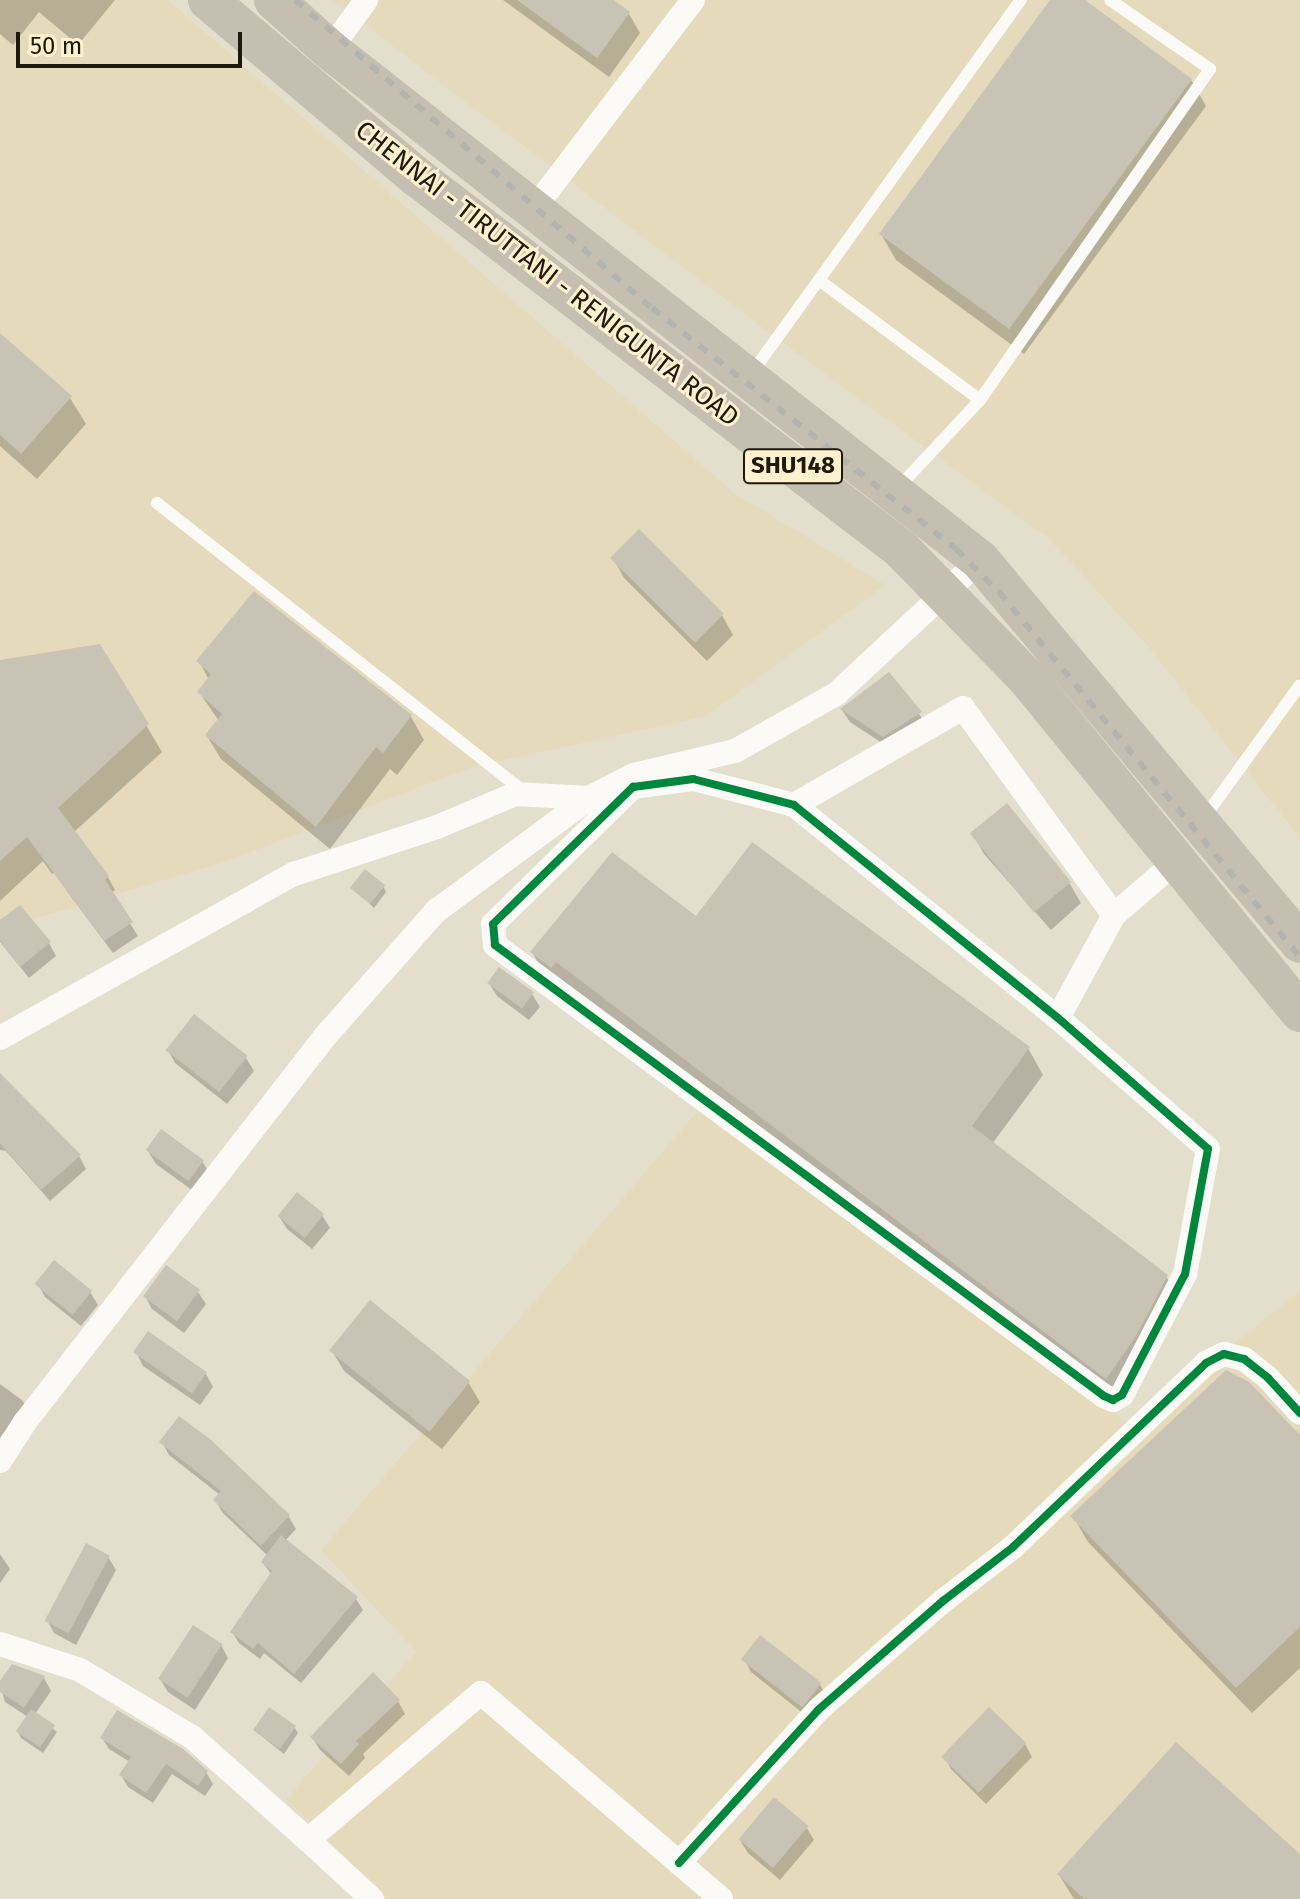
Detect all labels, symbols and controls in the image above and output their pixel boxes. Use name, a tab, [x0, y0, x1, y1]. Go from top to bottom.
scale bar	[20, 16, 246, 66]
text: 50 m	[30, 32, 82, 60]
street label: CHENNAI - TIRUTTANI - RENIGUNTA ROAD	[349, 115, 745, 433]
road number: SHU148	[743, 446, 843, 486]

